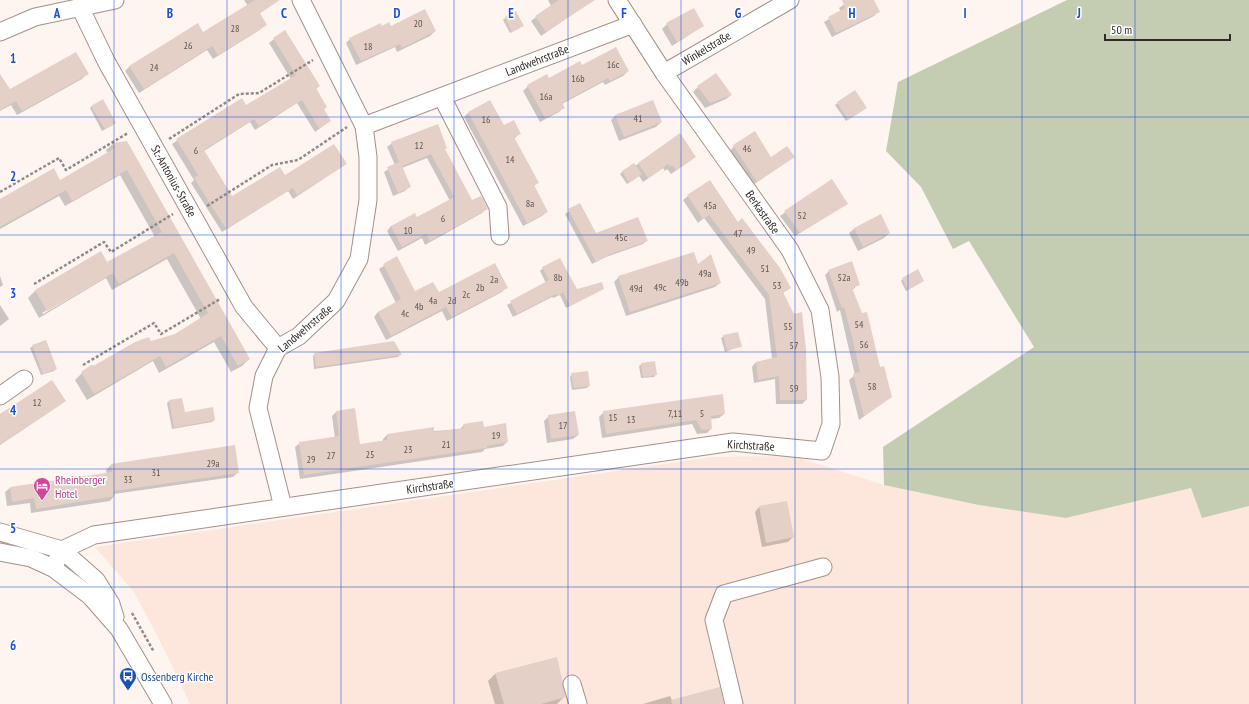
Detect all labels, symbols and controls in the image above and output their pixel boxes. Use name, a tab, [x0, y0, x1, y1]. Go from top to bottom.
text: A	[53, 5, 61, 22]
text: B	[167, 5, 173, 22]
text: C	[281, 5, 287, 22]
text: D	[394, 5, 401, 22]
text: E	[508, 5, 514, 22]
text: F	[621, 5, 627, 22]
text: G	[735, 5, 742, 22]
text: H	[849, 5, 856, 22]
text: I	[963, 5, 967, 22]
text: J	[1076, 5, 1081, 22]
scale bar	[1105, 16, 1230, 42]
house number: 20	[414, 17, 423, 30]
house number: 28	[231, 22, 240, 35]
text: 50 m	[1111, 22, 1132, 37]
street label: Winkelstraße	[679, 28, 733, 68]
house number: 26	[184, 39, 193, 52]
house number: 18	[364, 40, 373, 53]
street label: Landwehrstraße	[503, 41, 571, 79]
text: 1	[10, 50, 16, 67]
house number: 16c	[607, 58, 620, 71]
house number: 24	[150, 61, 159, 74]
house number: 16b	[571, 72, 585, 85]
house number: 16a	[540, 90, 553, 103]
house number: 41	[634, 112, 643, 125]
house number: 16	[482, 113, 491, 126]
house number: 12	[415, 139, 424, 152]
street label: St.-Antonius-Straße	[148, 142, 200, 220]
house number: 46	[743, 142, 752, 155]
house number: 6	[194, 144, 199, 157]
house number: 14	[506, 153, 515, 166]
text: 2	[10, 168, 16, 185]
street label: Berkastraße	[743, 187, 783, 237]
house number: 8a	[526, 197, 534, 210]
house number: 45a	[704, 199, 717, 212]
house number: 52	[798, 209, 807, 222]
house number: 6	[441, 212, 446, 225]
house number: 10	[404, 224, 413, 237]
house number: 47	[734, 227, 743, 240]
house number: 45c	[615, 231, 628, 244]
house number: 49	[747, 244, 756, 257]
house number: 51	[761, 262, 770, 275]
house number: 49a	[699, 267, 712, 280]
house number: 8b	[554, 271, 562, 284]
house number: 52a	[838, 271, 851, 284]
house number: 2a	[490, 273, 498, 286]
house number: 49b	[675, 276, 689, 289]
house number: 53	[773, 279, 782, 292]
house number: 2b	[476, 281, 484, 294]
house number: 49c	[654, 281, 667, 294]
house number: 49d	[629, 282, 643, 295]
text: 3	[10, 285, 16, 302]
house number: 2c	[462, 288, 470, 301]
house number: 4a	[429, 294, 437, 307]
house number: 2d	[448, 294, 456, 307]
house number: 4b	[415, 300, 423, 313]
street label: Landwehrstraße	[275, 301, 335, 355]
house number: 4c	[401, 307, 409, 320]
house number: 54	[855, 318, 864, 331]
house number: 55	[784, 320, 793, 333]
house number: 56	[860, 338, 869, 351]
house number: 57	[790, 339, 799, 352]
house number: 58	[868, 380, 877, 393]
house number: 59	[790, 382, 799, 395]
house number: 12	[33, 396, 42, 409]
text: 4	[10, 402, 17, 419]
house number: 7,11	[668, 407, 682, 420]
house number: 5	[700, 407, 704, 420]
house number: 15	[609, 411, 618, 424]
house number: 13	[627, 413, 636, 426]
house number: 17	[559, 419, 568, 432]
house number: 19	[492, 429, 501, 442]
street label: Kirchstraße	[727, 436, 775, 454]
house number: 21	[442, 438, 451, 451]
house number: 23	[404, 443, 413, 456]
house number: 25	[366, 448, 375, 461]
house number: 27	[327, 449, 336, 462]
house number: 29	[307, 453, 316, 466]
house number: 29a	[207, 457, 220, 470]
house number: 31	[152, 466, 161, 479]
place label: Rheinberger Hotel	[55, 472, 106, 501]
house number: 33	[124, 473, 133, 486]
street label: Kirchstraße	[405, 475, 455, 497]
hotel icon: Rheinberger Hotel	[32, 476, 52, 501]
text: 5	[10, 520, 16, 537]
text: 6	[10, 637, 16, 654]
bus stop icon: Ossenberg Kirche	[118, 666, 138, 691]
place label: Ossenberg Kirche	[141, 669, 213, 684]

